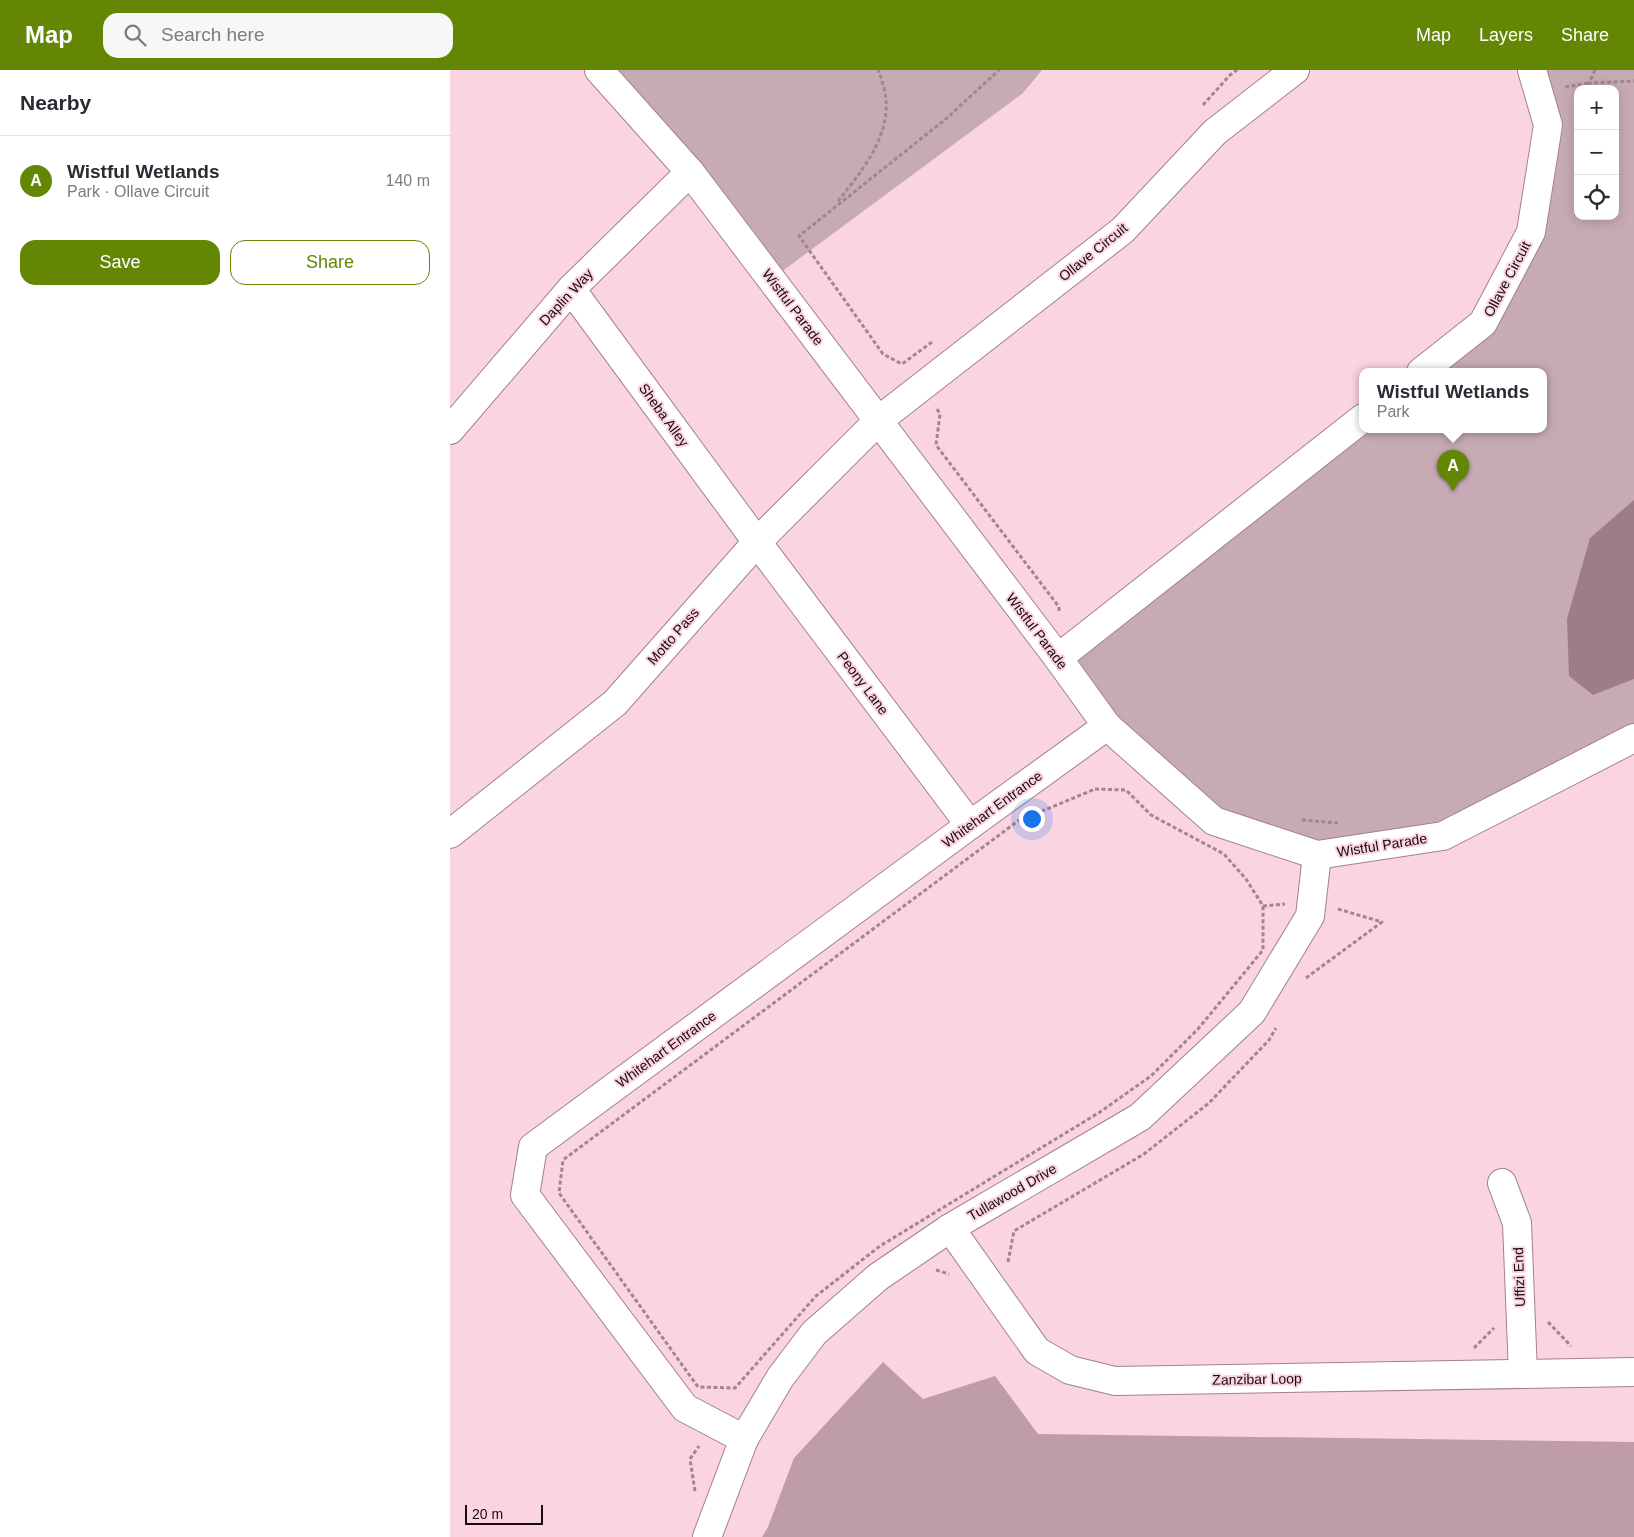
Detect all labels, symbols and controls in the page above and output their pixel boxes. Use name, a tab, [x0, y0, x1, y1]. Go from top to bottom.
search box	[103, 13, 453, 58]
text: Map	[25, 21, 73, 48]
icon: search	[121, 21, 149, 49]
text: Search here	[161, 24, 265, 45]
text: Map	[1416, 25, 1451, 45]
text: Layers	[1479, 25, 1533, 45]
text: Share	[1561, 25, 1609, 45]
map controls	[1574, 85, 1619, 220]
button: +	[1574, 85, 1619, 130]
text: Nearby	[20, 91, 91, 114]
button: −	[1574, 130, 1619, 175]
text: Wistful Wetlands	[67, 161, 220, 182]
text: A	[30, 172, 42, 189]
text: 140 m	[386, 172, 430, 189]
button: locate	[1574, 175, 1619, 220]
text: Park · Ollave Circuit	[67, 183, 209, 200]
street label: Ollave Circuit	[1056, 220, 1130, 284]
street label: Ollave Circuit	[1480, 238, 1534, 320]
button: Save	[20, 240, 220, 285]
button: Share	[230, 240, 430, 285]
street label: Daplin Way	[536, 266, 596, 328]
street label: Wistful Parade	[759, 266, 827, 348]
popup	[1359, 368, 1547, 433]
street label: Sheba Alley	[636, 380, 692, 450]
text: Wistful Wetlands	[1377, 381, 1529, 402]
text: Park	[1377, 403, 1410, 420]
pin: A	[1437, 450, 1469, 491]
street label: Wistful Parade	[1003, 590, 1071, 672]
street label: Motto Pass	[644, 604, 702, 668]
street label: Peony Lane	[834, 648, 892, 718]
street label: Whitehart Entrance	[939, 767, 1045, 851]
your location	[1019, 806, 1045, 832]
street label: Wistful Parade	[1336, 830, 1428, 860]
street label: Whitehart Entrance	[613, 1007, 719, 1091]
street label: Tullawood Drive	[965, 1160, 1059, 1224]
street label: Uffizi End	[1510, 1247, 1528, 1307]
street label: Zanzibar Loop	[1212, 1370, 1302, 1388]
scale bar	[465, 1502, 542, 1525]
text: 20 m	[472, 1506, 503, 1522]

